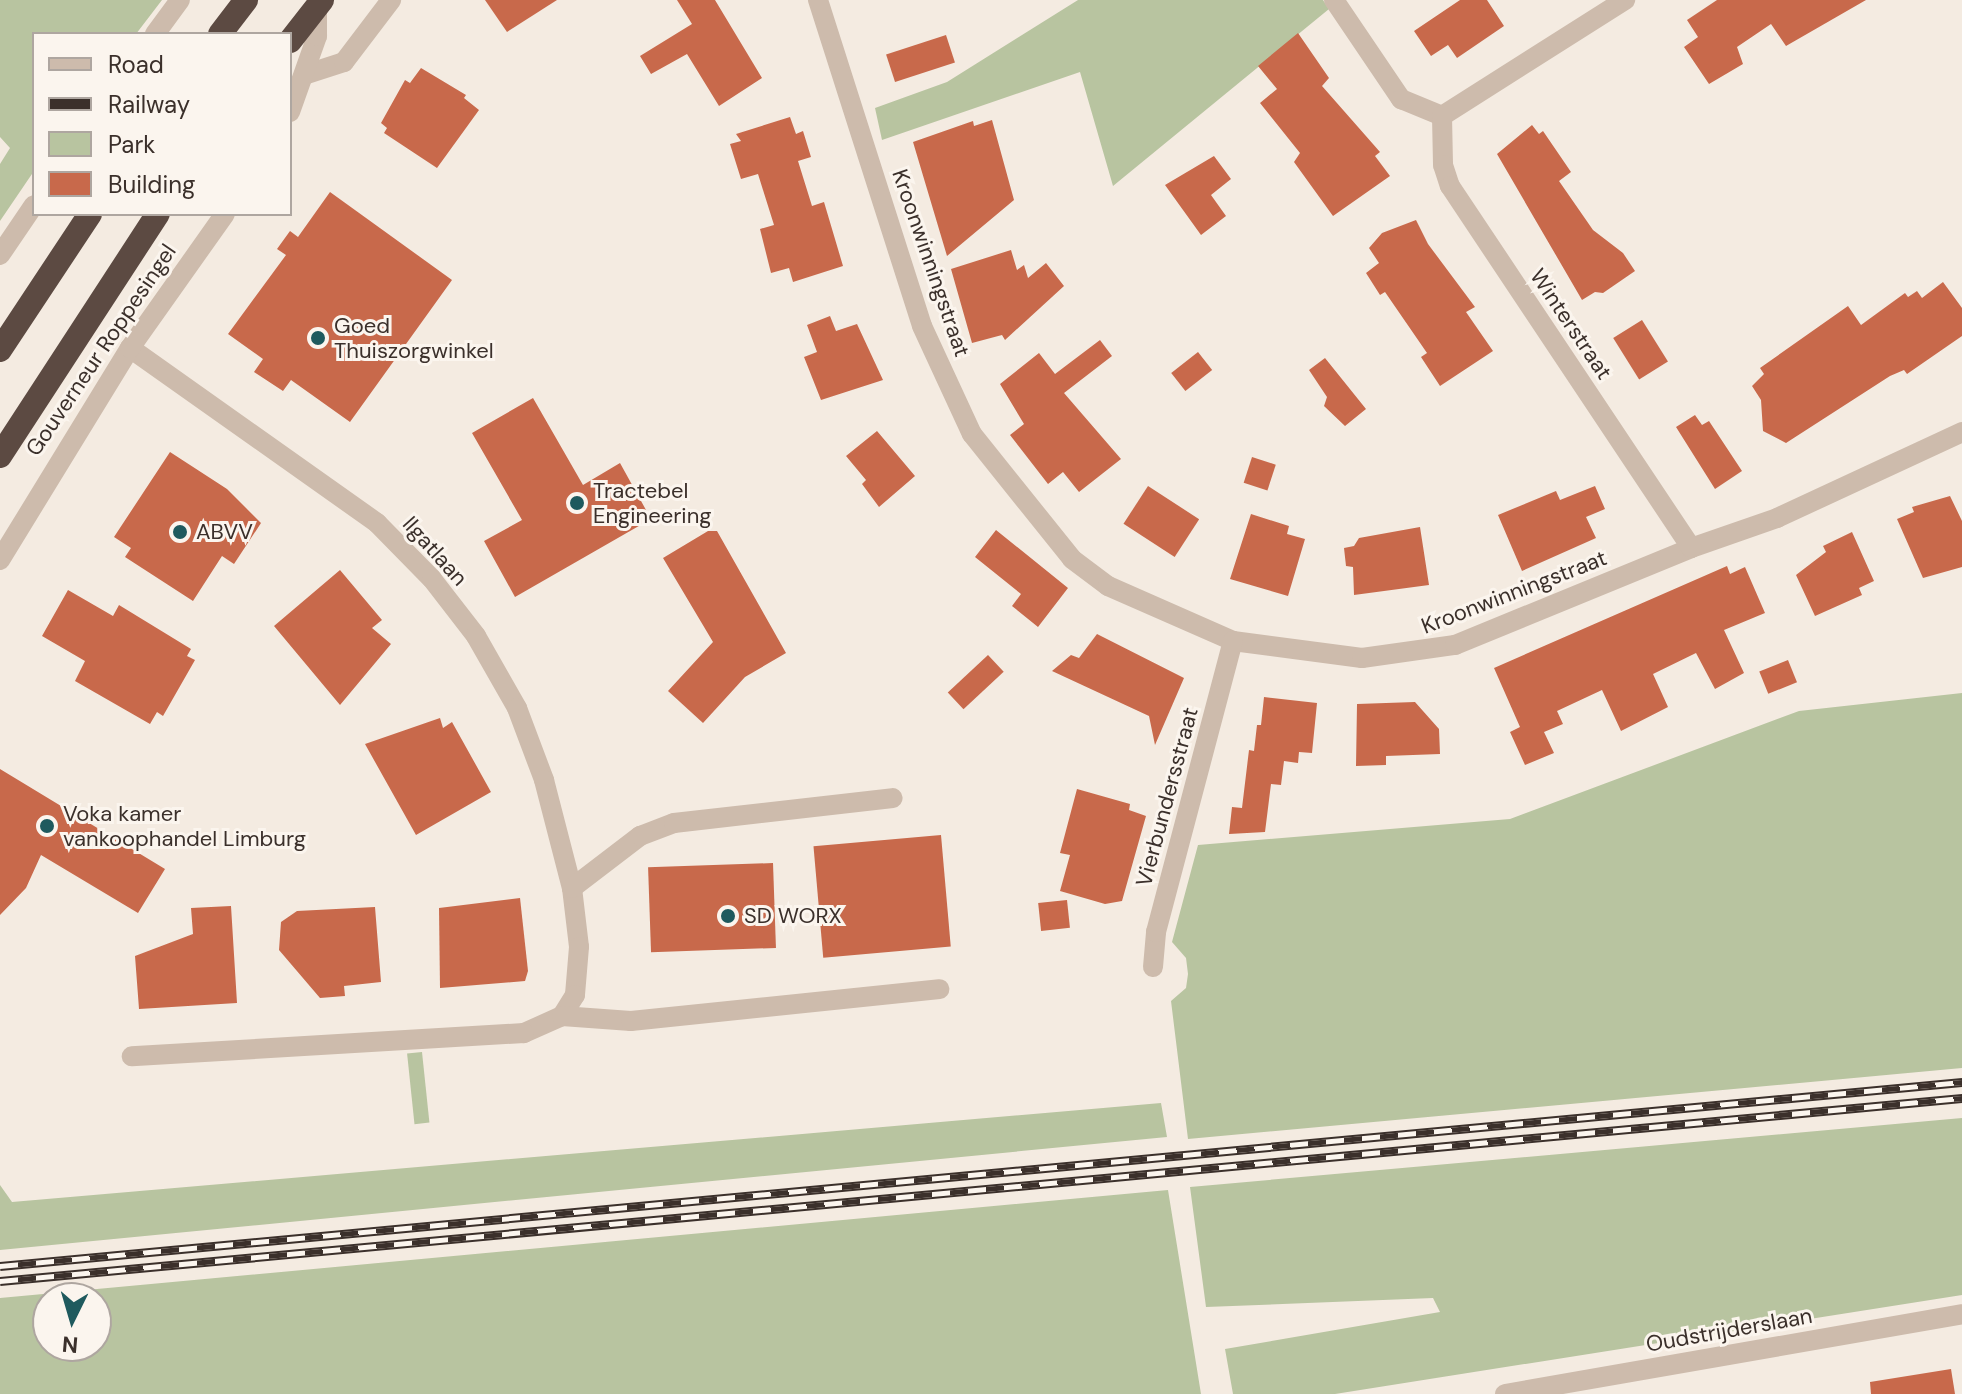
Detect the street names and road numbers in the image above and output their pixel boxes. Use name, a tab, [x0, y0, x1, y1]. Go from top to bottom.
street label: Kroonwinningstraat	[887, 166, 975, 360]
street label: Gouverneur Roppesingel	[20, 239, 182, 461]
street label: Winterstraat	[1524, 264, 1618, 384]
street label: Ilgatlaan	[397, 511, 473, 591]
street label: Kroonwinningstraat	[1418, 544, 1610, 640]
street label: Vierbundersstraat	[1130, 704, 1204, 890]
street label: Oudstrijderslaan	[1644, 1302, 1814, 1358]

